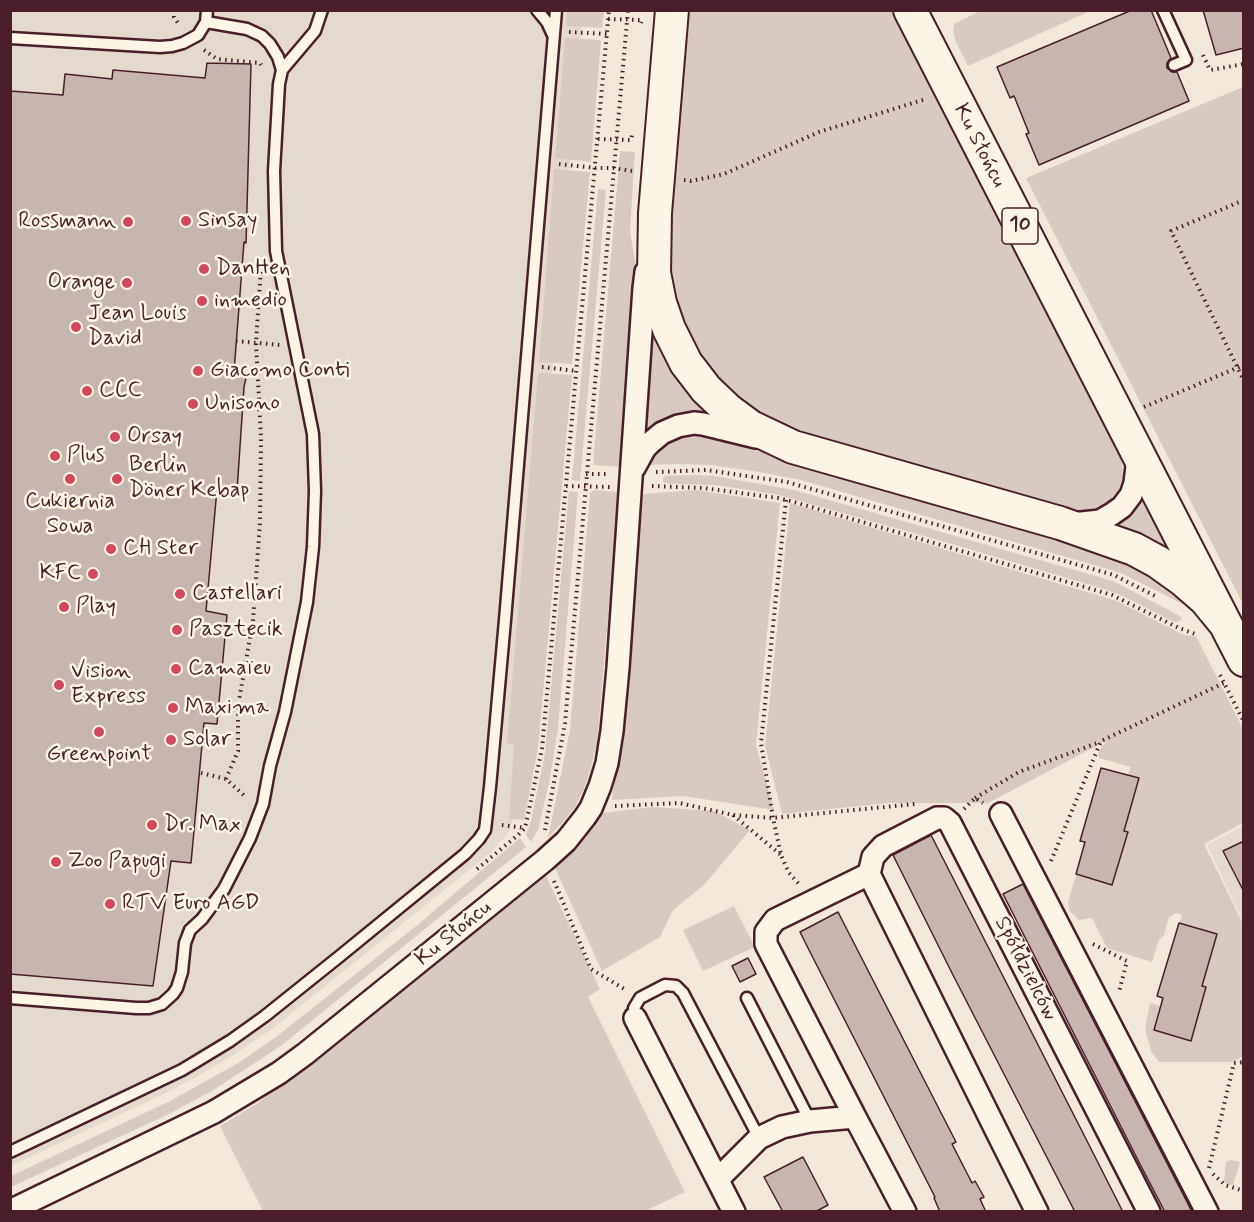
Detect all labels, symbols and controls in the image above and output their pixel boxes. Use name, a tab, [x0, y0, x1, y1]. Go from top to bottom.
street label: Ku Słońcu	[947, 100, 1011, 192]
place label: Sinsay	[198, 208, 257, 234]
road number: 10	[1002, 208, 1038, 244]
place label: Rossmann	[18, 209, 116, 235]
marker: Sinsay	[179, 214, 193, 228]
marker: Rossmann	[121, 215, 135, 229]
place label: DanHen	[216, 256, 290, 282]
marker: DanHen	[197, 262, 211, 276]
place label: Orange	[47, 270, 115, 296]
marker: Orange	[120, 276, 134, 290]
place label: inmedio	[214, 288, 287, 314]
marker: inmedio	[195, 294, 209, 308]
place label: Jean Louis David	[88, 301, 187, 352]
marker: Jean Louis David	[69, 320, 83, 334]
place label: Giacomo Conti	[210, 358, 349, 384]
marker: Giacomo Conti	[191, 364, 205, 378]
place label: CCC	[99, 378, 142, 404]
marker: CCC	[80, 384, 94, 398]
place label: Unisono	[205, 391, 280, 417]
marker: Unisono	[186, 397, 200, 411]
place label: Orsay	[127, 424, 182, 450]
marker: Orsay	[108, 430, 122, 444]
place label: Plus	[67, 443, 105, 469]
marker: Plus	[48, 449, 62, 463]
place label: Berlin Döner Kebap	[129, 453, 249, 505]
marker: Cukiernia Sowa	[63, 472, 77, 486]
marker: Berlin Döner Kebap	[110, 472, 124, 486]
place label: Cukiernia Sowa	[25, 489, 115, 540]
place label: CH Ster	[123, 536, 198, 562]
marker: CH Ster	[104, 542, 118, 556]
place label: KFC	[39, 561, 81, 587]
marker: KFC	[86, 567, 100, 581]
place label: Castellari	[192, 581, 282, 607]
marker: Castellari	[173, 587, 187, 601]
place label: Play	[76, 594, 116, 620]
marker: Play	[57, 600, 71, 614]
place label: Pasztecik	[189, 617, 283, 643]
marker: Pasztecik	[170, 623, 184, 637]
place label: Camaïeu	[188, 656, 271, 682]
place label: Vision Express	[71, 659, 146, 710]
marker: Camaïeu	[169, 662, 183, 676]
marker: Vision Express	[52, 678, 66, 692]
place label: Maxima	[185, 695, 269, 721]
marker: Maxima	[166, 701, 180, 715]
marker: Greenpoint	[92, 725, 106, 739]
place label: Solar	[183, 727, 231, 753]
marker: Solar	[164, 733, 178, 747]
place label: Greenpoint	[46, 742, 152, 768]
place label: Dr. Max	[164, 812, 241, 838]
marker: Dr. Max	[145, 818, 159, 832]
place label: Zoo Papugi	[68, 849, 166, 875]
marker: Zoo Papugi	[49, 855, 63, 869]
place label: RTV Euro AGD	[122, 891, 260, 917]
street label: Ku Słońcu	[411, 895, 497, 973]
marker: RTV Euro AGD	[103, 897, 117, 911]
street label: Spółdzielców	[987, 912, 1063, 1026]

